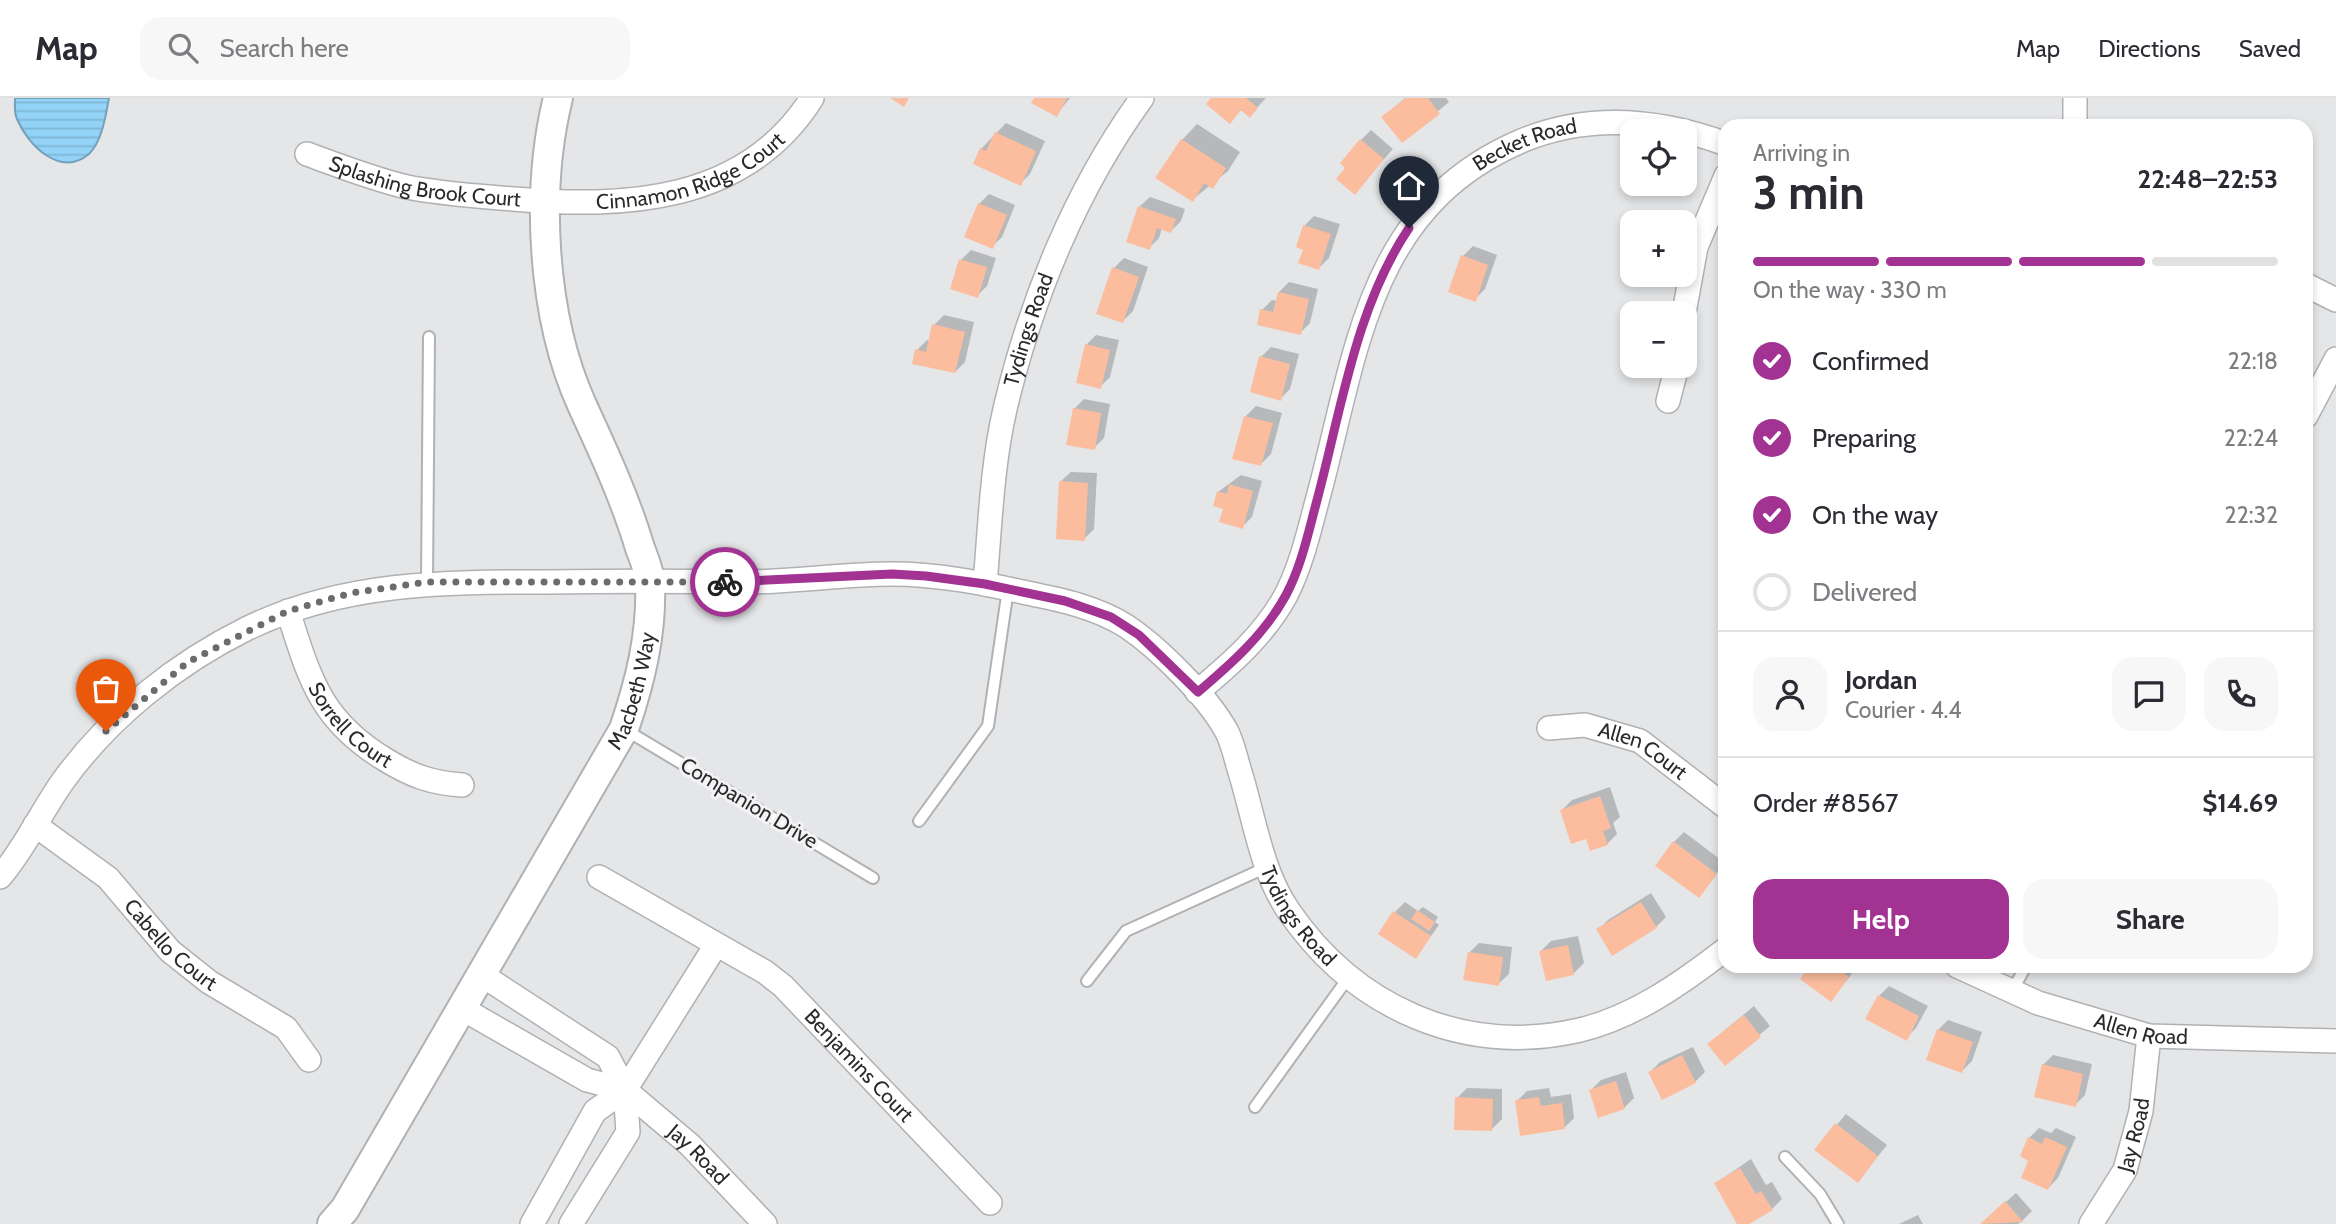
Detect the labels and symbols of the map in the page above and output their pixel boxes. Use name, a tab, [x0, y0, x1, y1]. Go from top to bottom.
street label: Becket Road	[1468, 113, 1579, 176]
street label: Cinnamon Ridge Court	[596, 127, 790, 214]
street label: Splashing Brook Court	[326, 150, 522, 212]
pin	[1379, 156, 1439, 228]
street label: Tydings Road	[998, 270, 1058, 389]
courier	[690, 547, 760, 617]
street label: Macbeth Way	[602, 630, 660, 754]
pin	[76, 659, 136, 731]
street label: Sorrell Court	[303, 678, 397, 773]
street label: Allen Court	[1596, 717, 1692, 785]
street label: Companion Drive	[676, 752, 823, 854]
street label: Tydings Road	[1256, 862, 1342, 971]
street label: Cabello Court	[119, 894, 221, 996]
street label: Benjamins Court	[800, 1004, 919, 1127]
street label: Allen Road	[2091, 1007, 2188, 1049]
street label: Jay Road	[2112, 1097, 2154, 1176]
street label: Jay Road	[662, 1118, 734, 1190]

